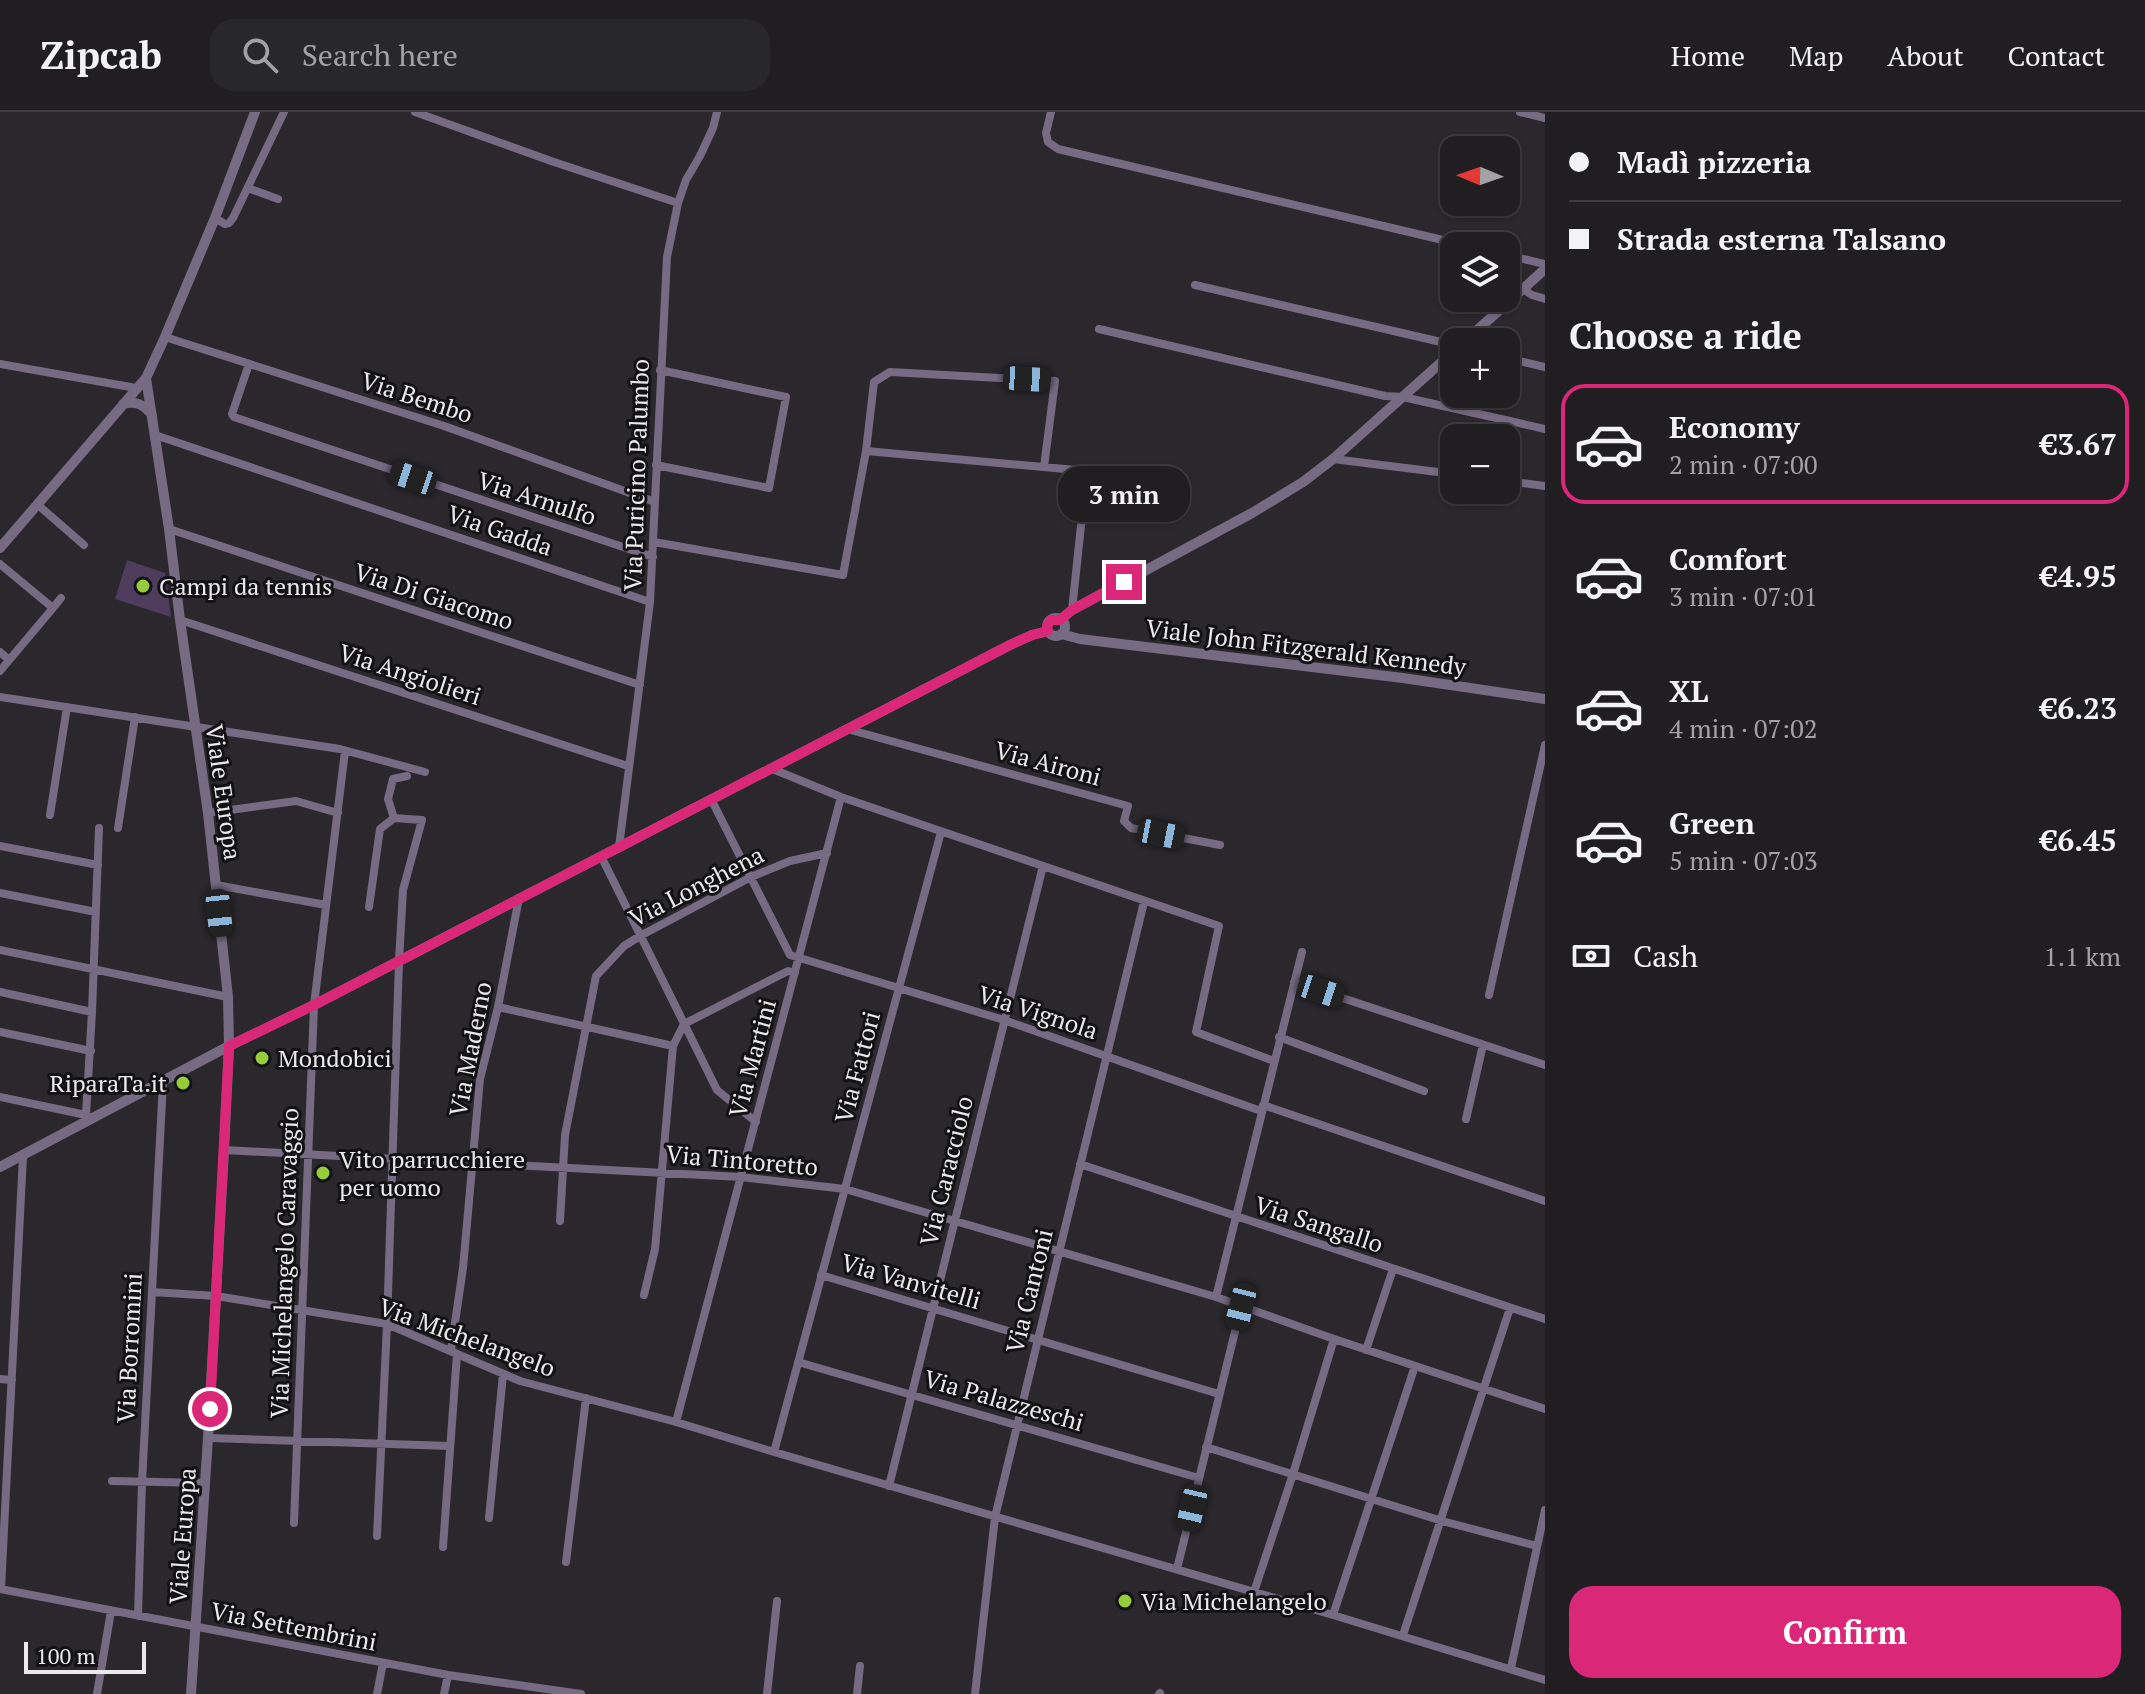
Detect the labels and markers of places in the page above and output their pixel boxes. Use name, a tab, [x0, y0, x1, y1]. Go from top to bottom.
place label: Campi da tennis	[159, 570, 332, 602]
marker: Campi da tennis	[134, 577, 152, 595]
place label: Mondobici	[278, 1042, 392, 1074]
marker: Mondobici	[253, 1049, 271, 1067]
place label: RiparaTa.it	[50, 1067, 167, 1099]
marker: RiparaTa.it	[174, 1074, 192, 1092]
place label: Vito parrucchiere per uomo	[339, 1143, 525, 1203]
marker: Vito parrucchiere per uomo	[314, 1164, 332, 1182]
place label: Via Michelangelo	[1141, 1585, 1327, 1617]
marker: Via Michelangelo	[1116, 1592, 1134, 1610]

